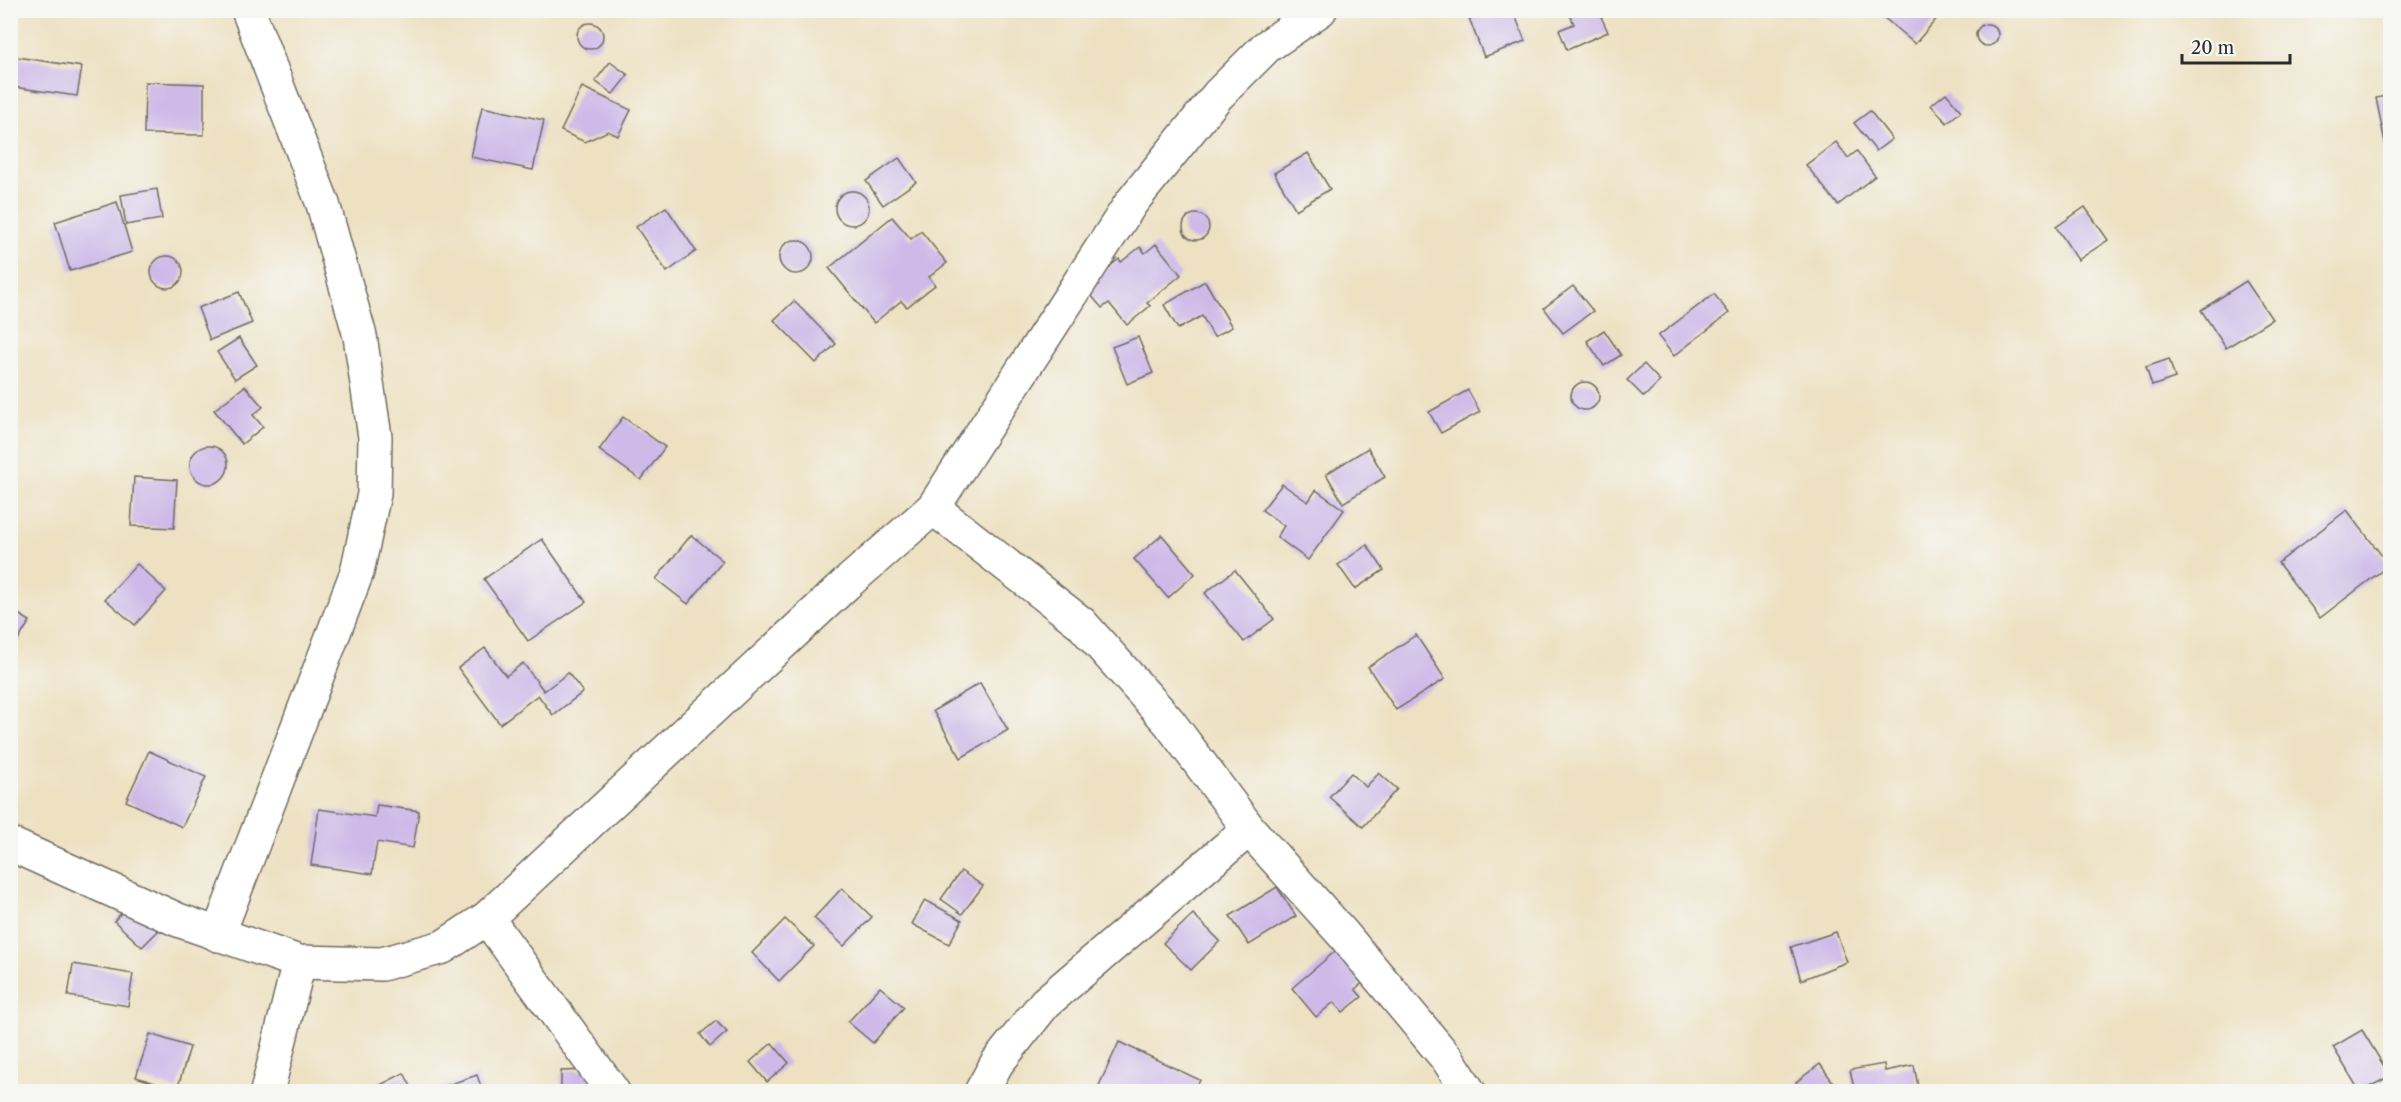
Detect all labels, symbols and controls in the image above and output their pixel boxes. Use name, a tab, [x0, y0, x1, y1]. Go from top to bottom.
scale bar	[2182, 27, 2290, 65]
text: 20 m	[2191, 37, 2235, 59]

